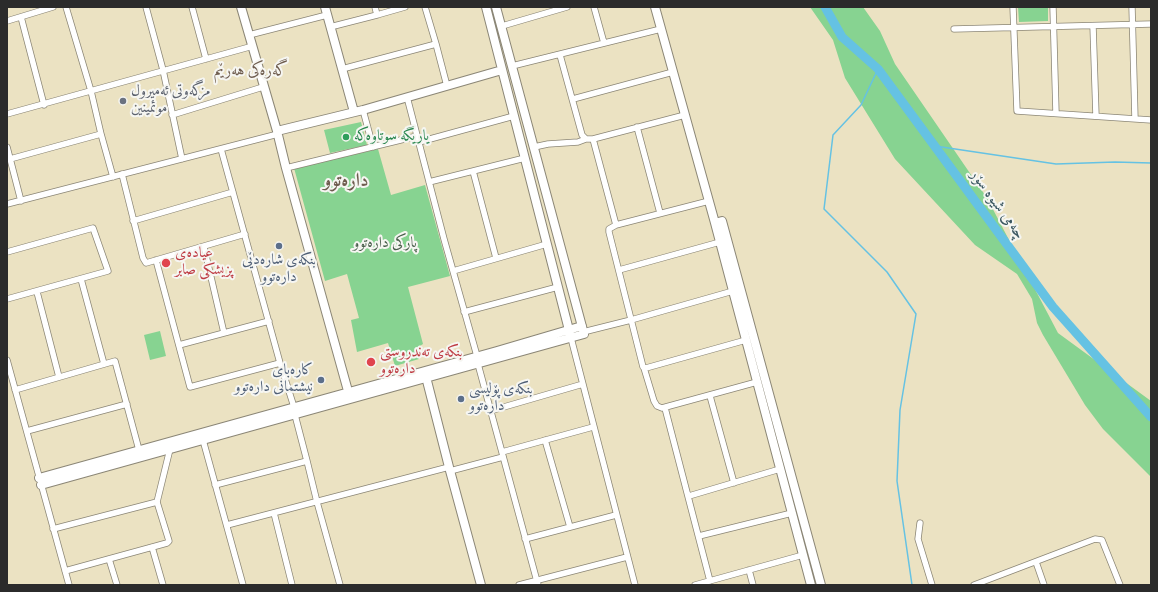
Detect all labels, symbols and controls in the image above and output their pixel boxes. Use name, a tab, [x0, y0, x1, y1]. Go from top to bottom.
district label: گەرەکی هەرێم	[214, 62, 288, 82]
place label: مزگەوتی ئەمیرول موئمینین	[131, 83, 210, 118]
marker: مزگەوتی ئەمیرول موئمینین	[118, 96, 128, 106]
place label: یاریگە سوتاوەکە	[354, 128, 429, 146]
marker: یاریگە سوتاوەکە	[341, 132, 351, 142]
water label: چەمی شیوە سۆر	[965, 166, 1029, 244]
district label: دارەتوو	[323, 171, 369, 193]
park label: پارکی دارەتوو	[353, 235, 417, 253]
marker: بنکەی شارەدێی دارەتوو	[274, 241, 284, 251]
place label: عیادەی پزیشکی صابر	[175, 245, 233, 280]
place label: بنکەی شارەدێی دارەتوو	[242, 252, 316, 287]
marker: عیادەی پزیشکی صابر	[160, 257, 172, 269]
place label: بنکەی تەندروستی دارەتوو	[380, 344, 463, 379]
marker: بنکەی تەندروستی دارەتوو	[365, 356, 377, 368]
place label: کارەبای نیشتمانی دارەتوو	[234, 362, 313, 397]
marker: کارەبای نیشتمانی دارەتوو	[316, 375, 326, 385]
place label: بنکەی پۆلیسی دارەتوو	[469, 381, 533, 416]
marker: بنکەی پۆلیسی دارەتوو	[456, 394, 466, 404]

